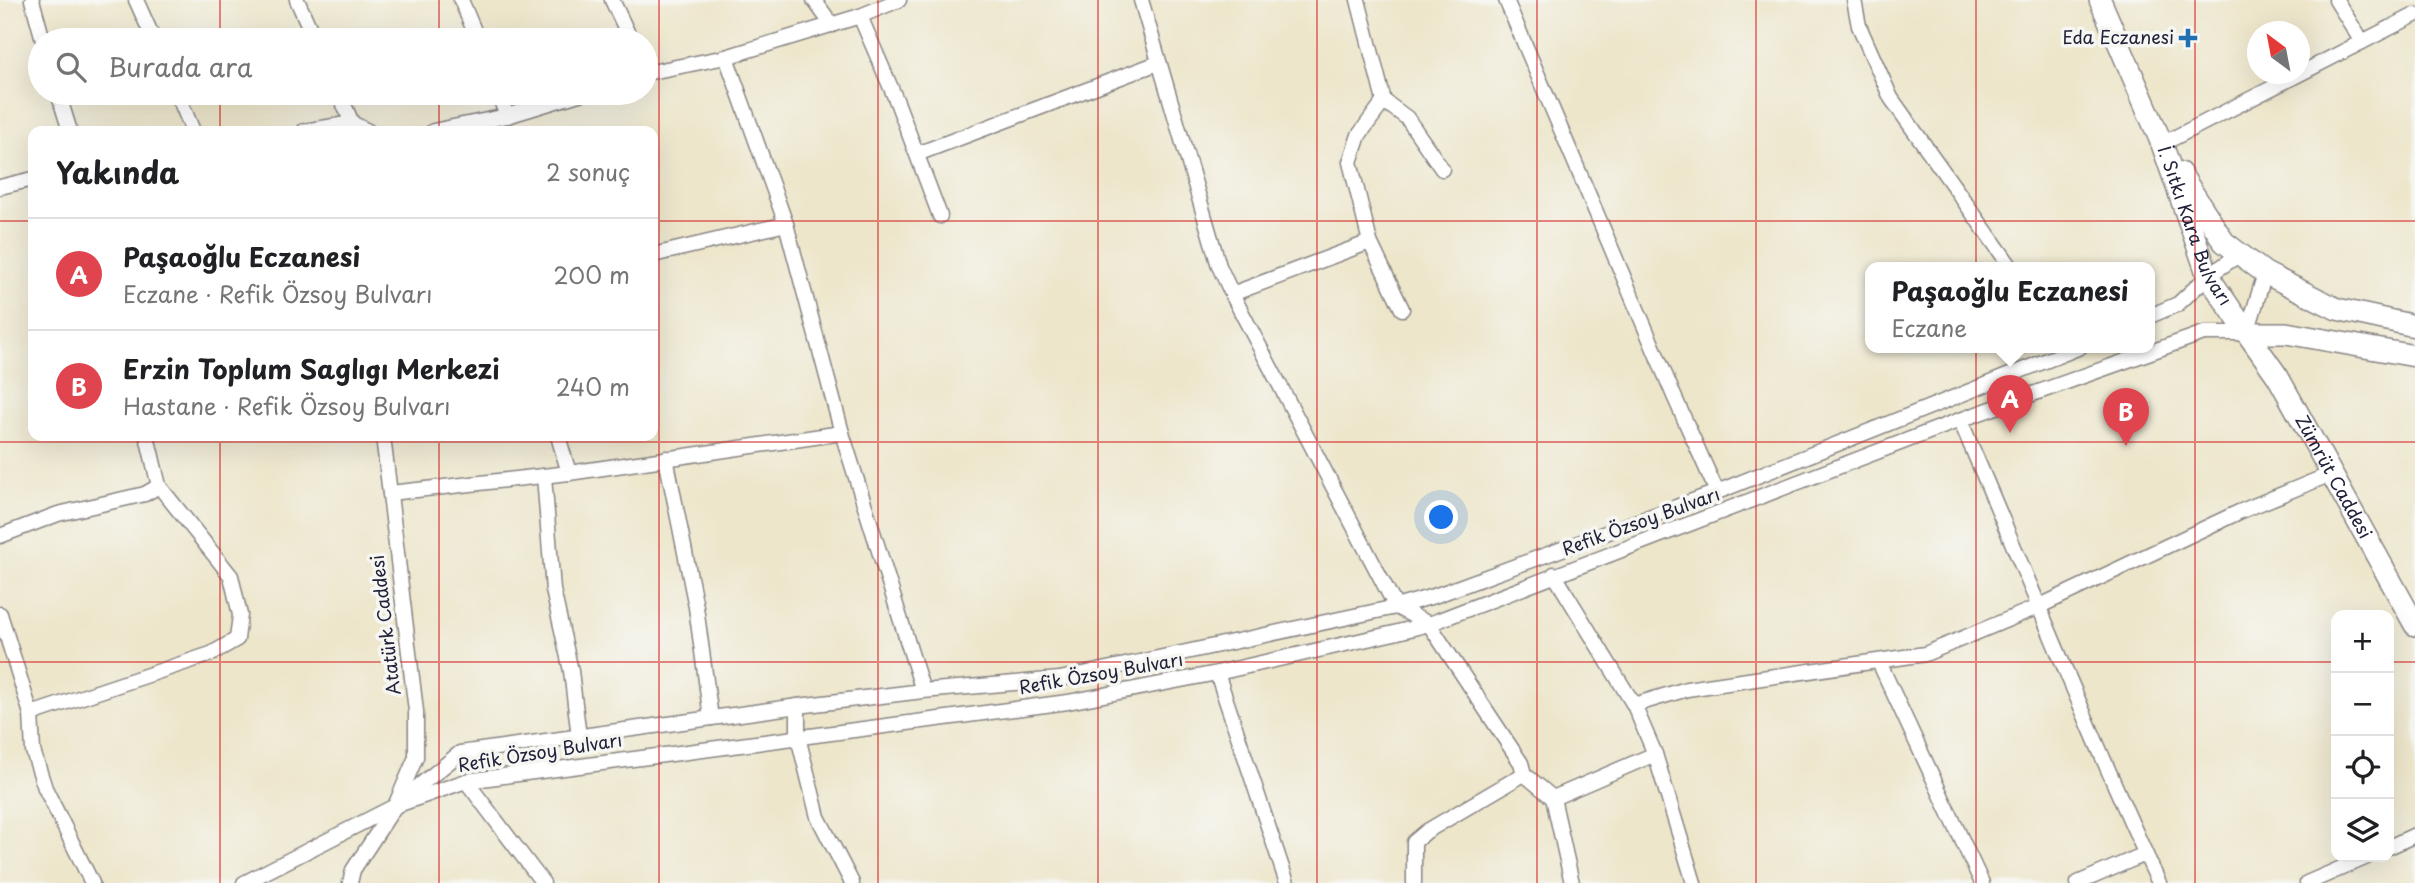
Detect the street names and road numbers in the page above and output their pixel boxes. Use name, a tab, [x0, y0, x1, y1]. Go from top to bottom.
street label: İ. Sıtkı Kara Bulvarı	[2152, 142, 2239, 311]
street label: Zümrüt Caddesi	[2289, 409, 2380, 543]
street label: Refik Özsoy Bulvarı	[1558, 479, 1723, 562]
street label: Atatürk Caddesi	[363, 554, 406, 697]
street label: Refik Özsoy Bulvarı	[1017, 645, 1185, 700]
street label: Refik Özsoy Bulvarı	[456, 725, 624, 778]

